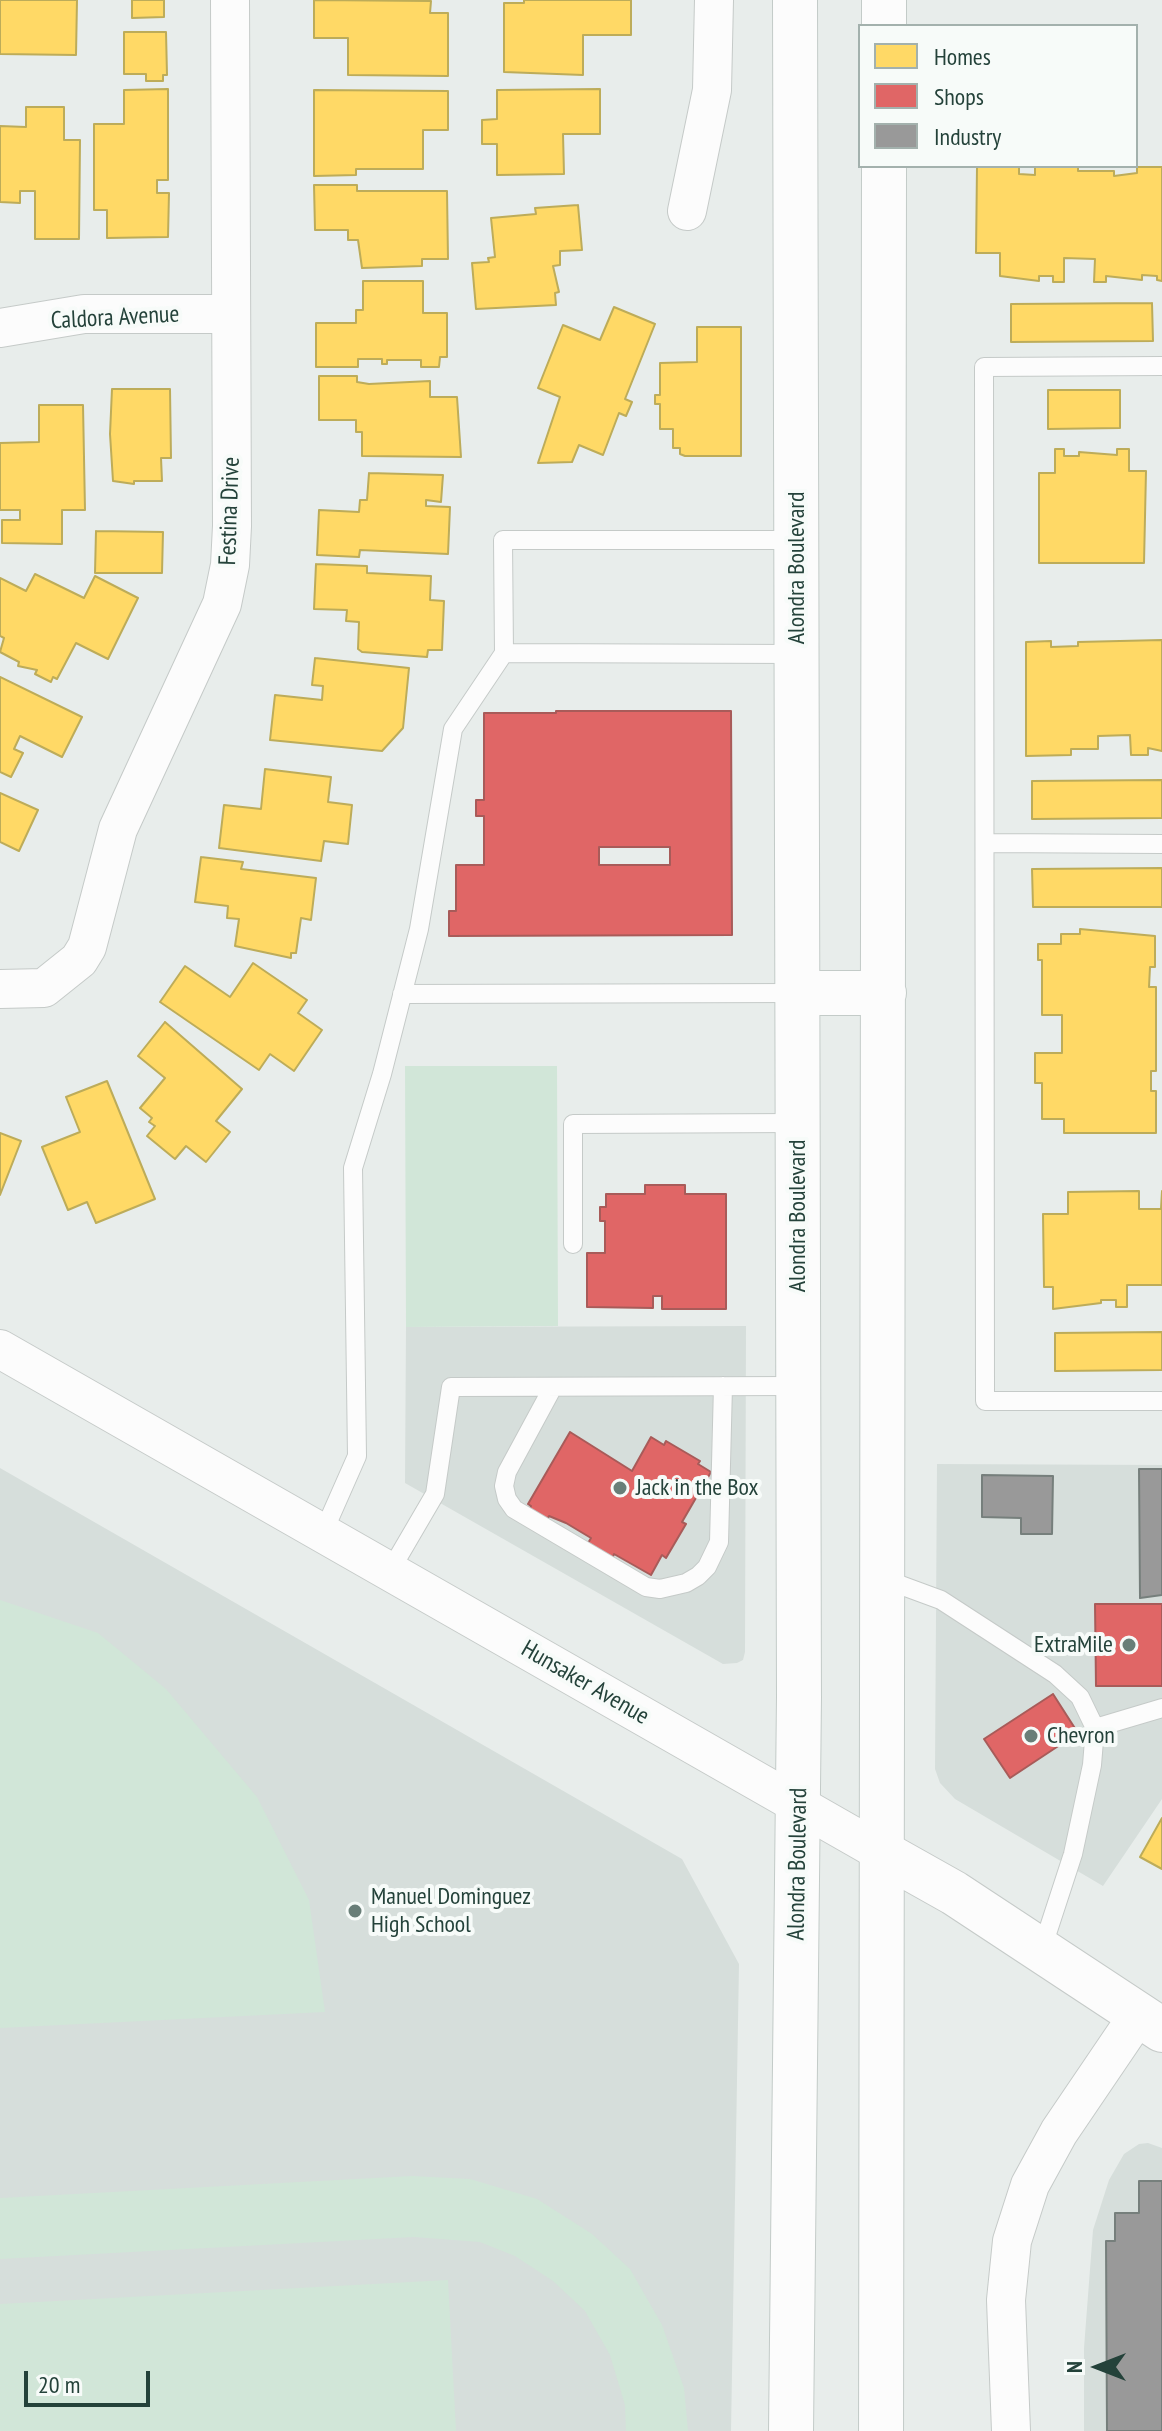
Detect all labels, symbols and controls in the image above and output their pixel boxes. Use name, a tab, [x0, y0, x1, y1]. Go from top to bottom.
legend	[858, 24, 1138, 168]
text: Homes	[934, 41, 991, 72]
text: Shops	[934, 81, 984, 112]
text: Industry	[934, 121, 1001, 152]
street label: Caldora Avenue	[50, 300, 180, 336]
street label: Festina Drive	[214, 456, 246, 566]
street label: Alondra Boulevard	[783, 492, 811, 644]
street label: Alondra Boulevard	[784, 1140, 812, 1292]
place label: Jack in the Box	[636, 1474, 758, 1502]
marker: Jack in the Box	[611, 1479, 629, 1497]
place label: ExtraMile	[1034, 1631, 1113, 1659]
street label: Hunsaker Avenue	[516, 1635, 654, 1731]
marker: ExtraMile	[1120, 1636, 1138, 1654]
place label: Chevron	[1047, 1722, 1115, 1750]
marker: Chevron	[1022, 1727, 1040, 1745]
street label: Alondra Boulevard	[782, 1787, 814, 1941]
place label: Manuel Dominguez High School	[371, 1883, 531, 1939]
marker: Manuel Dominguez High School	[346, 1902, 364, 1920]
north arrow	[1058, 2327, 1138, 2407]
scale bar	[28, 2355, 154, 2405]
text: N	[1060, 2361, 1088, 2373]
text: 20 m	[38, 2369, 80, 2400]

